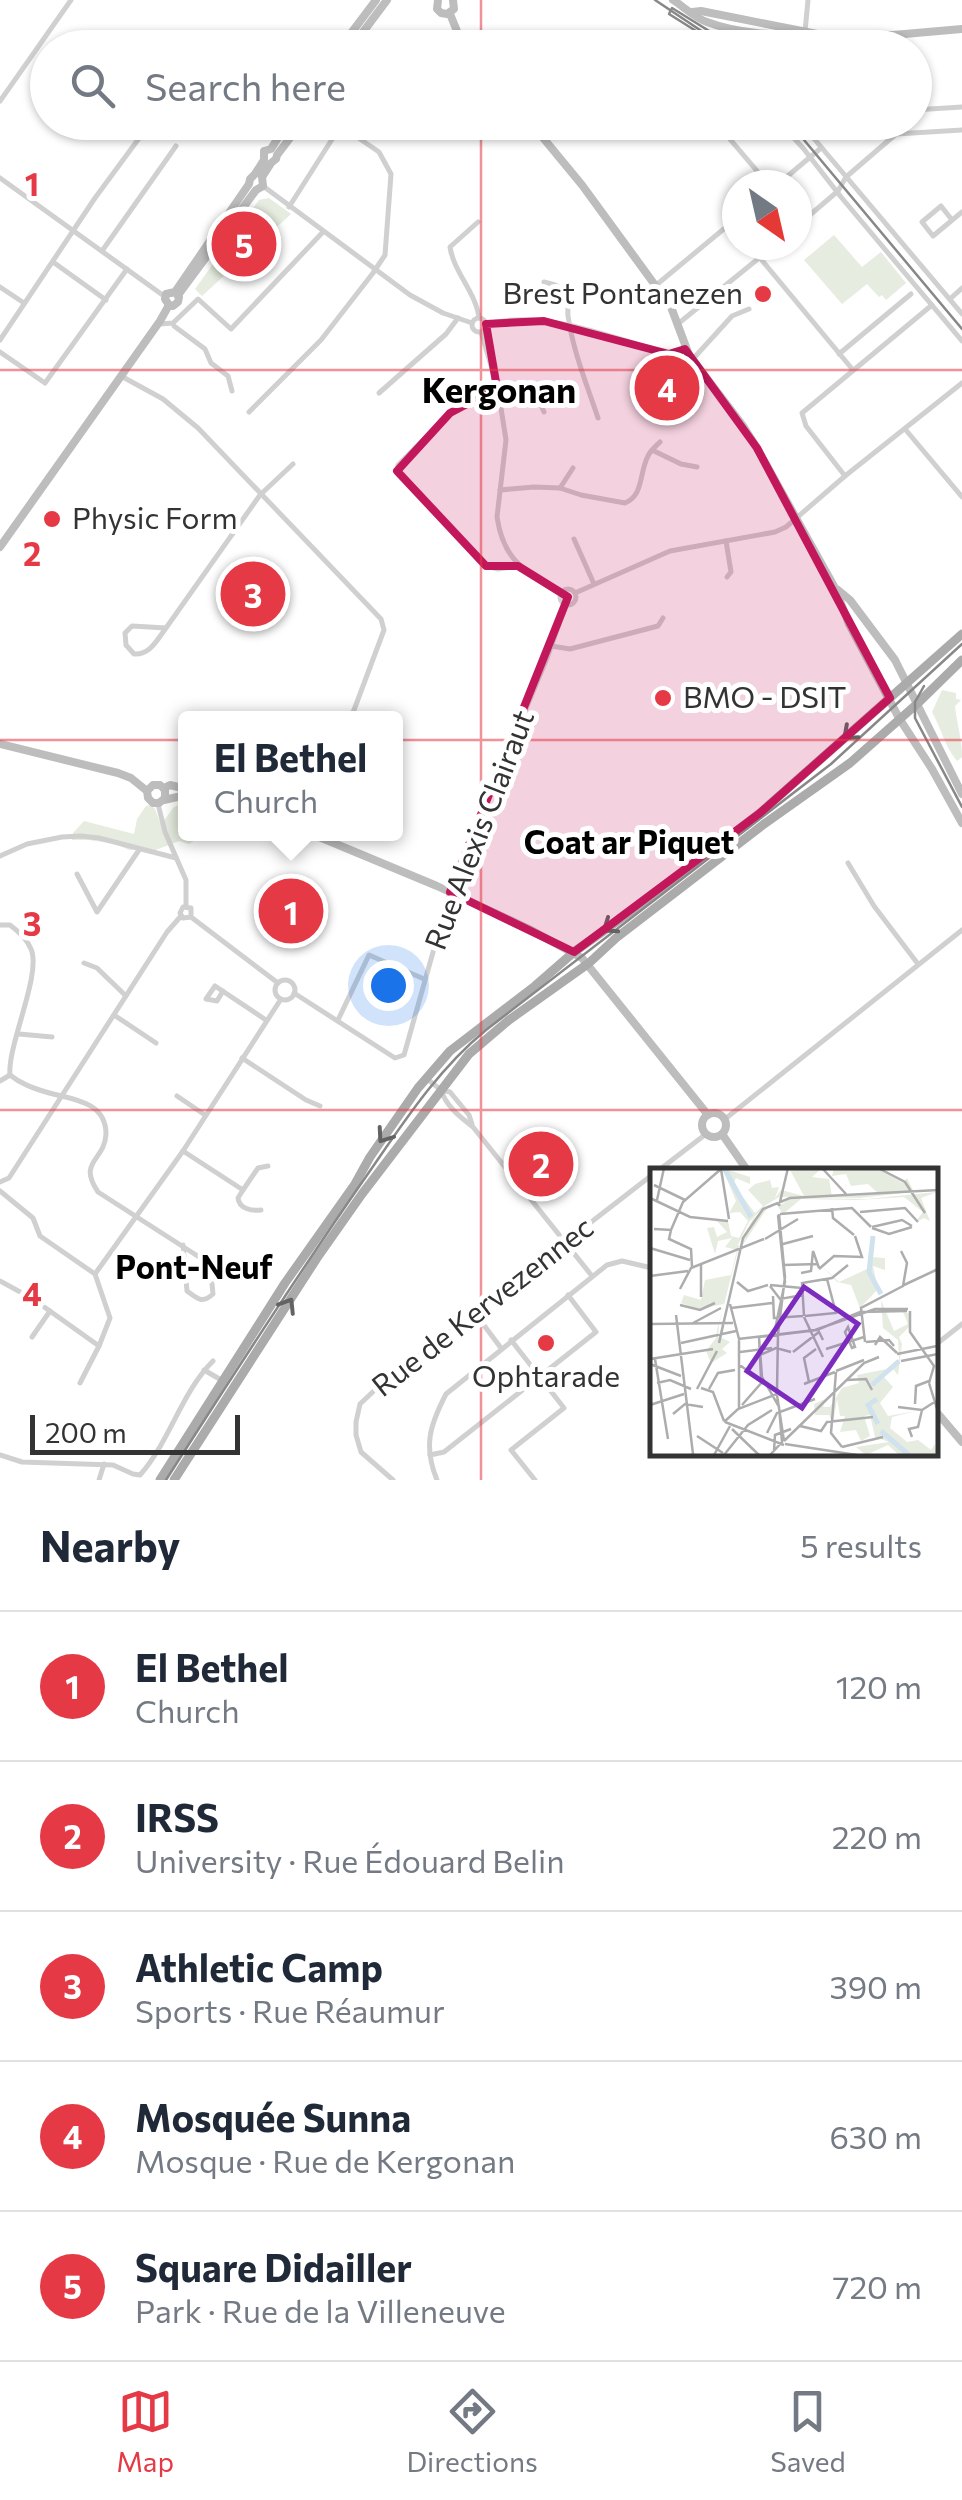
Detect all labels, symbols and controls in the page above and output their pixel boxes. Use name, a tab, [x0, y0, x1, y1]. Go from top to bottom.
search box	[30, 30, 932, 140]
icon: search	[65, 58, 120, 113]
text: Search here	[145, 62, 346, 109]
text: 1	[25, 163, 39, 203]
north arrow	[722, 170, 812, 260]
pin: 5	[212, 206, 276, 282]
place label: Brest Pontanezen	[502, 273, 743, 310]
marker: Brest Pontanezen	[752, 283, 774, 305]
pin: 4	[634, 350, 700, 426]
district label: Kergonan	[422, 367, 576, 410]
place label: Physic Form	[72, 498, 238, 535]
marker: Physic Form	[41, 508, 63, 530]
text: 2	[23, 533, 41, 573]
pin: 3	[220, 556, 286, 632]
place label: BMO - DSIT	[683, 677, 847, 714]
marker: BMO - DSIT	[652, 687, 674, 709]
street label: Rue Alexis Clairaut	[415, 704, 540, 954]
popup	[178, 711, 403, 841]
one-way arrow	[843, 722, 861, 740]
text: El Bethel	[214, 733, 367, 780]
text: Church	[214, 780, 318, 820]
district label: Coat ar Piquet	[524, 821, 734, 861]
pin: 1	[258, 874, 324, 948]
text: 3	[23, 903, 41, 943]
one-way arrow	[601, 915, 620, 933]
your location	[363, 960, 414, 1011]
one-way arrow	[378, 1125, 396, 1144]
pin: 2	[508, 1126, 574, 1202]
inset map	[650, 1168, 937, 1455]
street label: Rue de Kervezennec	[364, 1207, 599, 1403]
district label: Pont-Neuf	[115, 1246, 274, 1286]
text: 4	[22, 1273, 42, 1313]
one-way arrow	[276, 1298, 295, 1316]
marker: Ophtarade	[535, 1332, 557, 1354]
place label: Ophtarade	[472, 1356, 620, 1393]
scale bar	[30, 1410, 240, 1454]
text: 200 m	[45, 1415, 127, 1449]
text: Nearby	[40, 1519, 180, 1571]
text: 5 results	[800, 1525, 922, 1565]
text: El Bethel	[135, 1643, 289, 1690]
text: 1	[65, 1666, 80, 1706]
text: 120 m	[836, 1666, 922, 1706]
text: Church	[135, 1690, 240, 1730]
text: IRSS	[135, 1793, 219, 1840]
text: 2	[63, 1816, 82, 1856]
text: 220 m	[832, 1816, 922, 1856]
text: University · Rue Édouard Belin	[135, 1840, 565, 1880]
text: Athletic Camp	[135, 1943, 383, 1990]
text: 3	[63, 1966, 82, 2006]
text: 390 m	[829, 1966, 922, 2006]
text: Sports · Rue Réaumur	[135, 1990, 445, 2030]
text: Mosquée Sunna	[135, 2093, 411, 2140]
text: 4	[63, 2116, 82, 2156]
text: 630 m	[829, 2116, 922, 2156]
text: Mosque · Rue de Kergonan	[135, 2140, 515, 2180]
text: Square Didailler	[135, 2243, 412, 2290]
text: 5	[63, 2266, 82, 2306]
text: 720 m	[833, 2266, 922, 2306]
text: Park · Rue de la Villeneuve	[135, 2290, 506, 2330]
tab: Map	[116, 2384, 174, 2478]
tab: Directions	[406, 2384, 538, 2478]
tab: Saved	[770, 2384, 846, 2478]

